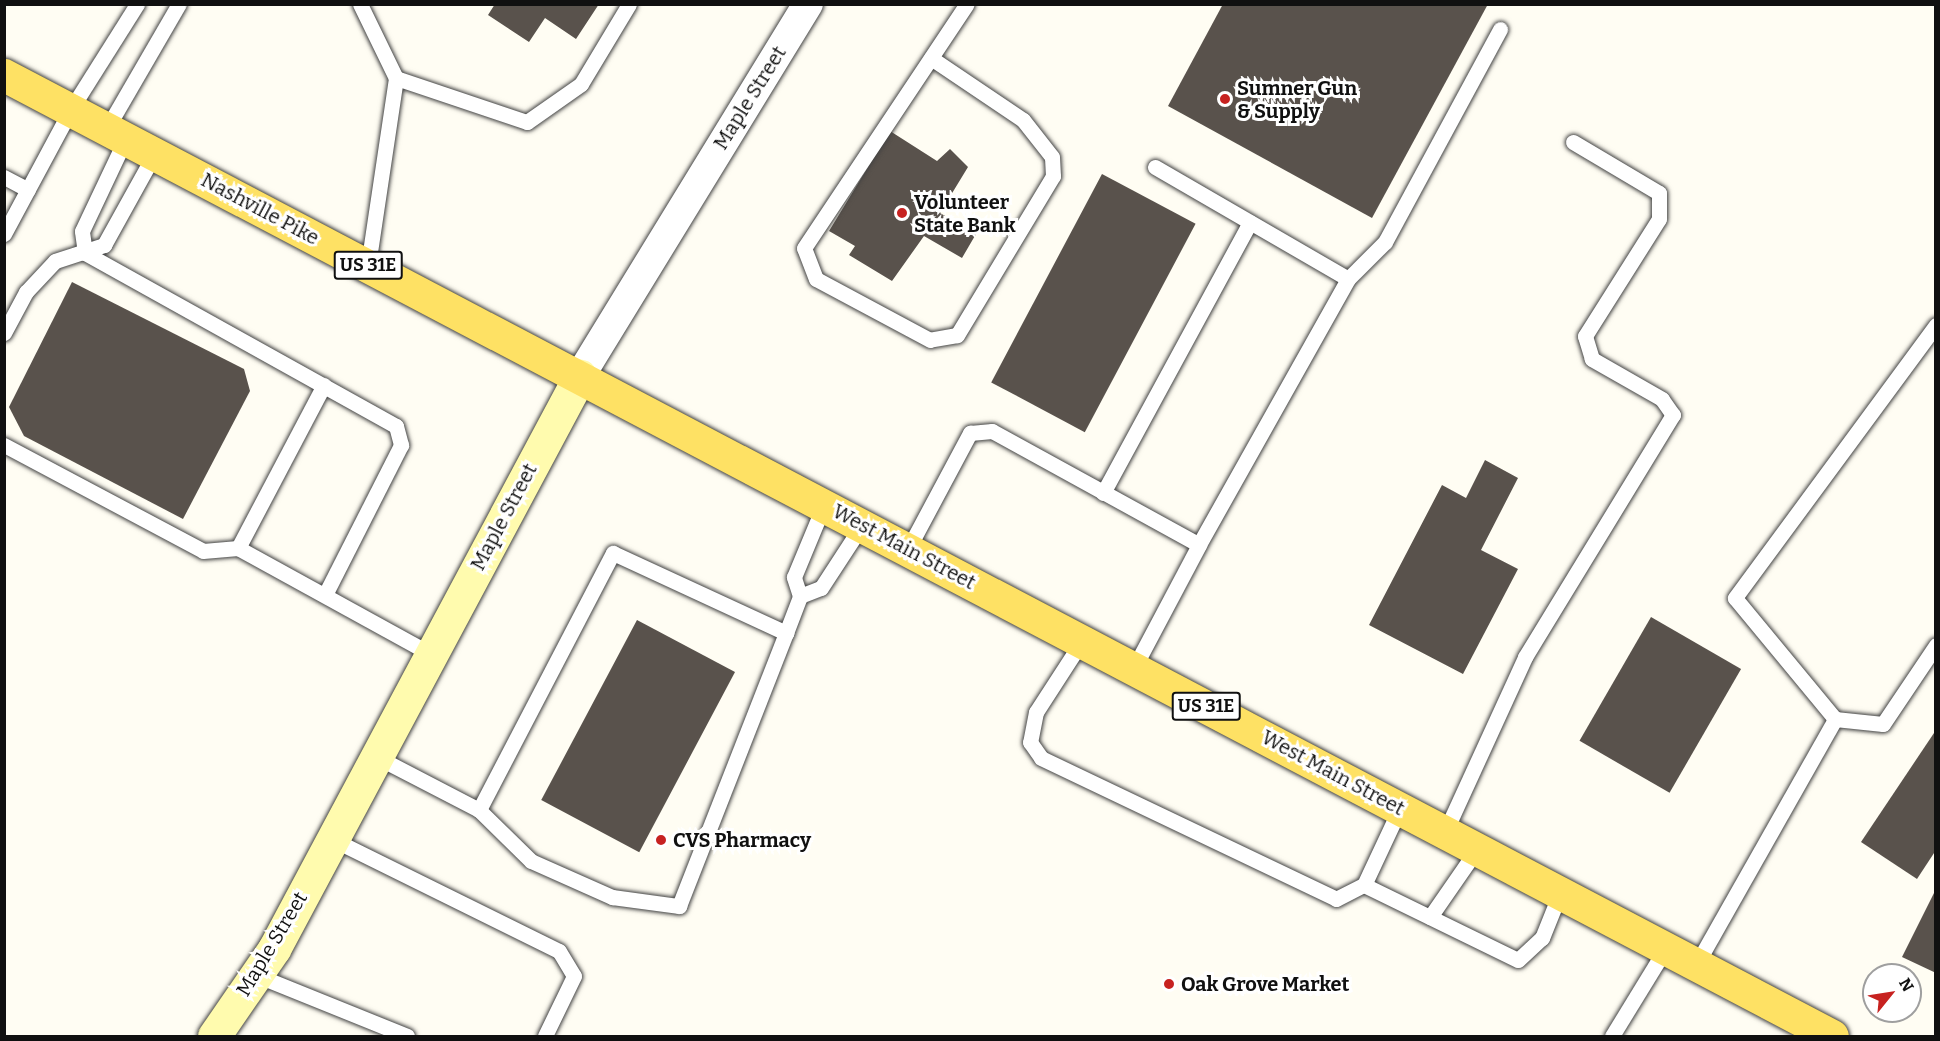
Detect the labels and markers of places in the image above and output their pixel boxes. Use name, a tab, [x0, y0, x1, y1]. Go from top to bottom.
place label: Sumner Gun & Supply	[1237, 76, 1357, 123]
marker: Sumner Gun & Supply	[1218, 92, 1232, 106]
place label: Volunteer State Bank	[914, 190, 1016, 237]
marker: Volunteer State Bank	[895, 206, 909, 220]
place label: CVS Pharmacy	[673, 828, 811, 852]
marker: CVS Pharmacy	[654, 833, 668, 847]
place label: Oak Grove Market	[1181, 972, 1349, 996]
marker: Oak Grove Market	[1162, 977, 1176, 991]

